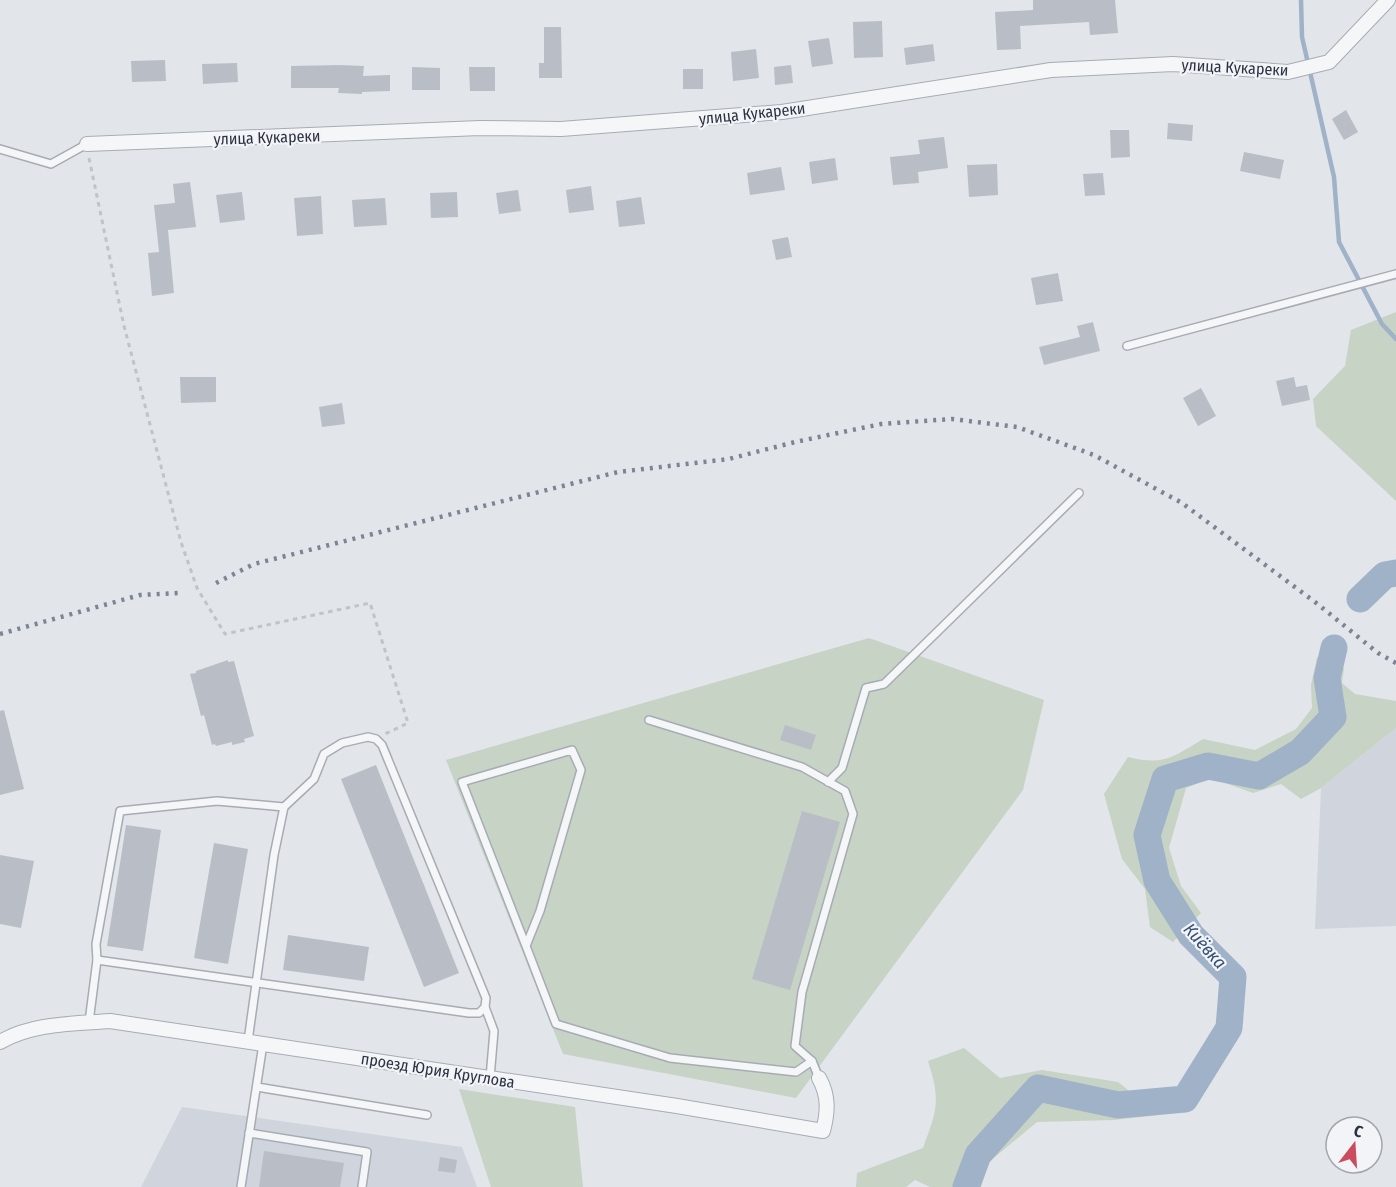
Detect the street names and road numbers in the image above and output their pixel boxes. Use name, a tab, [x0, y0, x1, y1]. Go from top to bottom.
street label: улица Кукареки	[1181, 55, 1289, 80]
street label: улица Кукареки	[698, 98, 806, 129]
street label: улица Кукареки	[213, 126, 321, 149]
street label: проезд Юрия Круглова	[360, 1049, 516, 1092]

